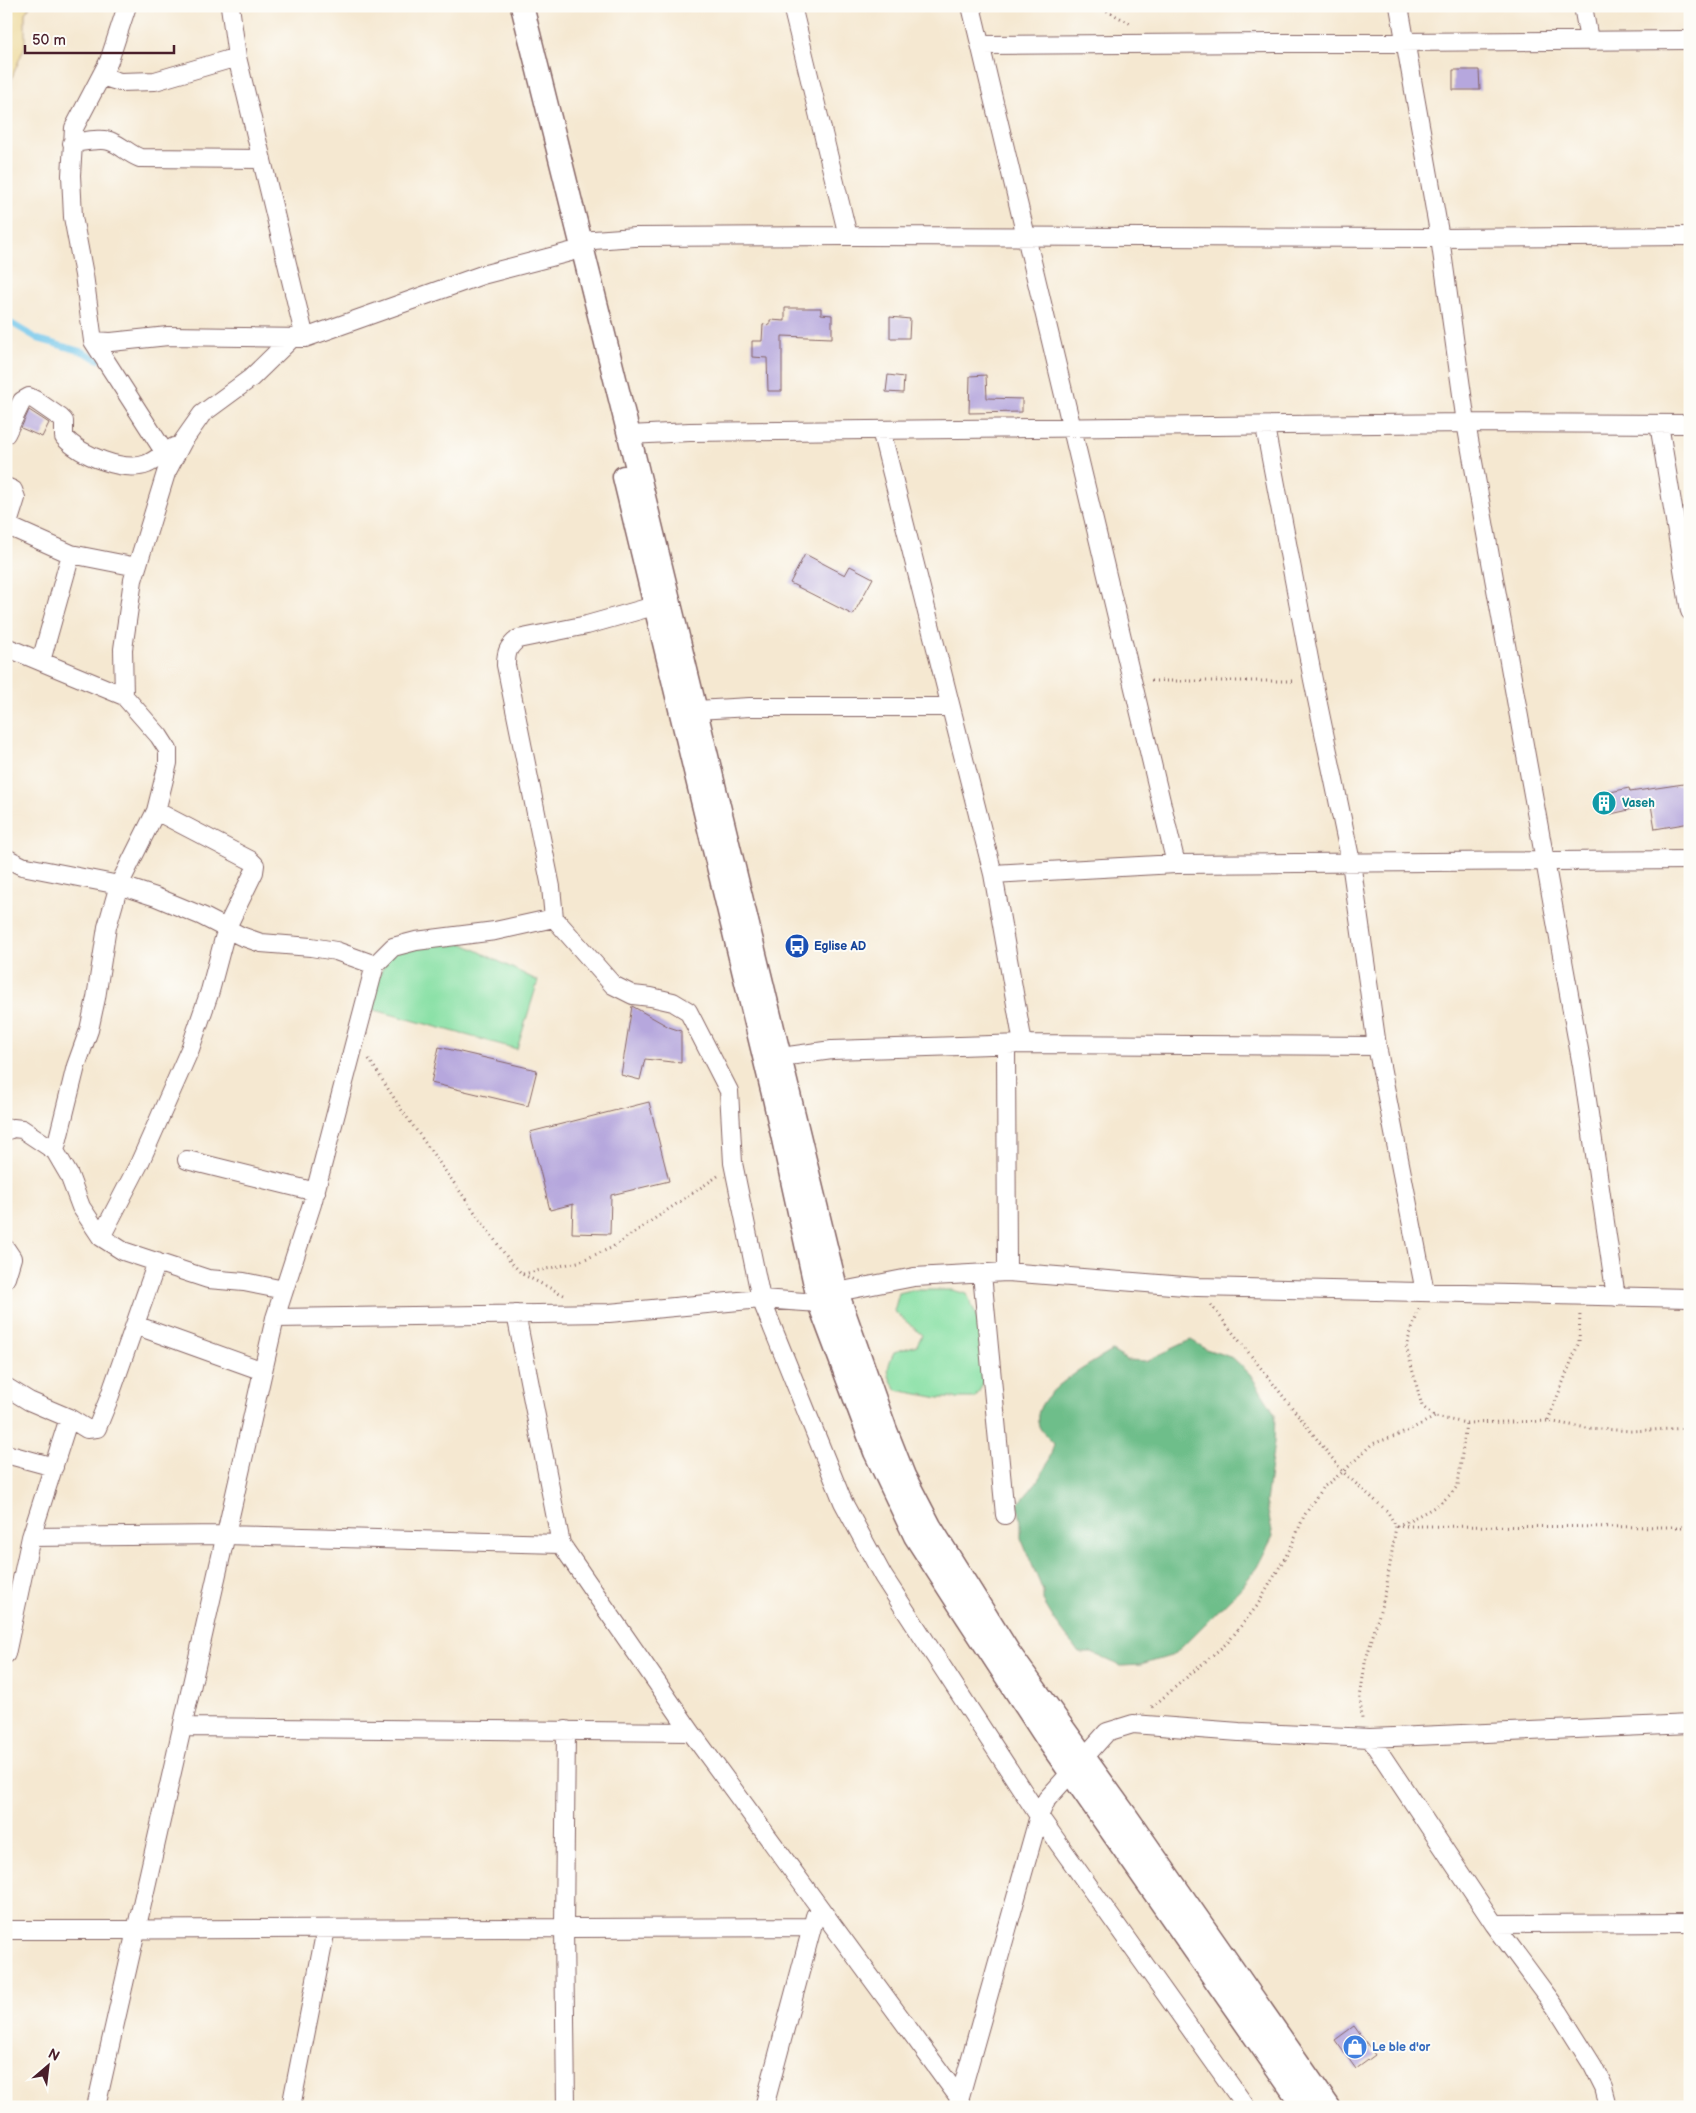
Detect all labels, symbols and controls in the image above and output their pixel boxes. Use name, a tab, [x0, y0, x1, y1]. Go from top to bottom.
scale bar	[25, 22, 174, 54]
text: 50 m	[32, 31, 66, 50]
building icon: Vaseh	[1591, 790, 1617, 816]
place label: Vaseh	[1622, 796, 1655, 811]
bus stop icon: Eglise AD	[784, 933, 810, 959]
place label: Eglise AD	[814, 939, 866, 954]
shop icon: Le ble d'or	[1342, 2034, 1368, 2060]
north arrow	[22, 2040, 72, 2090]
place label: Le ble d'or	[1372, 2040, 1431, 2055]
text: N	[45, 2045, 63, 2065]

